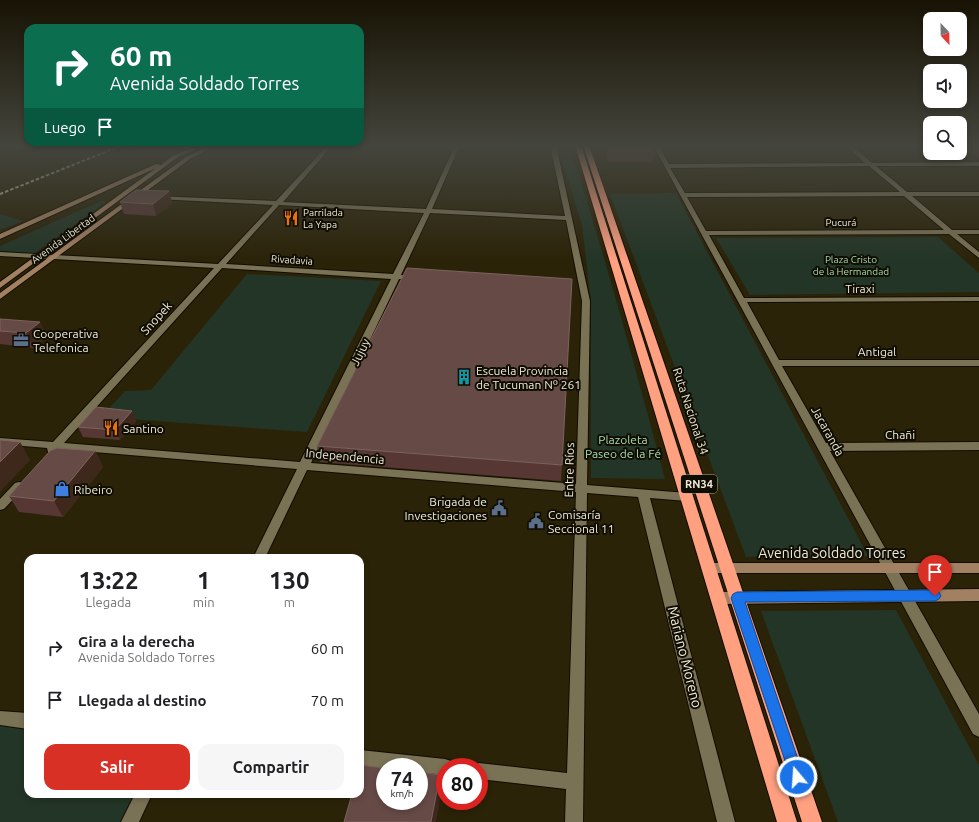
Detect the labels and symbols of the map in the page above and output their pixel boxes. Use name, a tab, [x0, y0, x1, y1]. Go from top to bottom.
north arrow	[923, 12, 967, 56]
place label: Parrilada La Yapa	[303, 207, 343, 230]
restaurant icon: Parrilada La Yapa	[282, 209, 300, 227]
street label: Avenida Libertad	[29, 212, 97, 266]
street label: Pucurá	[826, 217, 856, 228]
street label: Rivadavia	[271, 253, 313, 267]
park label: Plaza Cristo de la Hermandad	[813, 254, 889, 277]
street label: Tiraxi	[845, 282, 875, 295]
street label: Snopek	[138, 299, 174, 337]
place label: Cooperativa Telefonica	[33, 327, 98, 354]
office icon: Cooperativa Telefonica	[12, 331, 30, 349]
street label: Jujuy	[348, 336, 372, 368]
street label: Antigal	[858, 345, 896, 358]
place label: Escuela Provincia de Tucuman Nº 261	[476, 364, 581, 391]
street label: Ruta Nacional 34	[671, 366, 711, 456]
building icon: Escuela Provincia de Tucuman Nº 261	[455, 368, 473, 386]
street label: Jacaranda	[809, 404, 847, 458]
restaurant icon: Santino	[102, 419, 120, 437]
place label: Santino	[123, 422, 164, 435]
street label: Chañi	[885, 428, 915, 441]
park label: Plazoleta Paseo de la Fé	[585, 433, 661, 460]
street label: Entre Ríos	[562, 442, 576, 498]
street label: Independencia	[305, 446, 385, 466]
road number: RN34	[681, 475, 717, 493]
shop icon: Ribeiro	[53, 480, 71, 498]
place label: Ribeiro	[74, 483, 113, 496]
place label: Brigada de Investigaciones	[405, 495, 487, 522]
public building icon: Brigada de Investigaciones	[490, 499, 508, 517]
place label: Comisaría Seccional 11	[548, 508, 614, 535]
public building icon: Comisaría Seccional 11	[527, 512, 545, 530]
street label: Avenida Soldado Torres	[758, 545, 906, 561]
pin	[918, 555, 952, 596]
street label: Mariano Moreno	[665, 605, 705, 709]
position arrow	[776, 756, 818, 798]
speed limit sign: 80	[436, 758, 488, 810]

